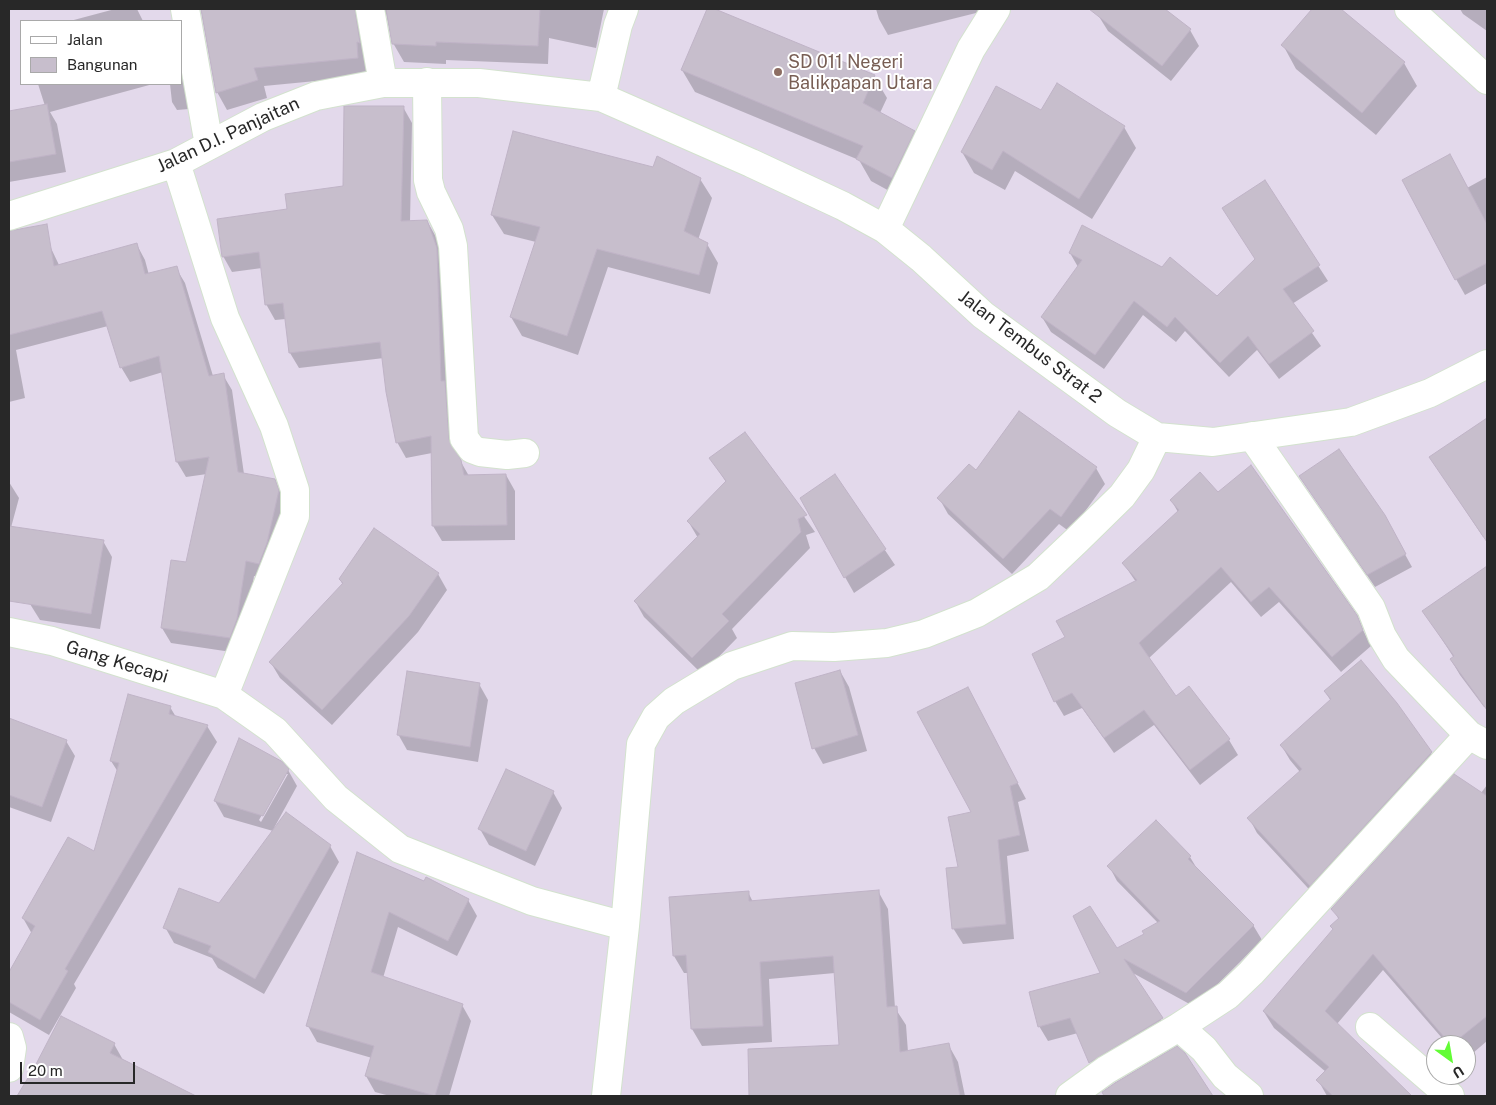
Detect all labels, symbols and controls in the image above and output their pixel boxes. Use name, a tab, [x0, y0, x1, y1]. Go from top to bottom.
legend	[20, 20, 182, 85]
text: Jalan	[67, 31, 103, 48]
place label: SD 011 Negeri Balikpapan Utara	[788, 51, 932, 94]
text: Bangunan	[67, 56, 138, 73]
marker: SD 011 Negeri Balikpapan Utara	[772, 66, 784, 78]
street label: Jalan D.I. Panjaitan	[153, 92, 303, 178]
street label: Jalan Tembus Strat 2	[954, 286, 1106, 408]
street label: Gang Kecapi	[63, 636, 171, 688]
north arrow	[1426, 1035, 1476, 1085]
scale bar	[22, 1052, 138, 1084]
text: 20 m	[28, 1062, 63, 1079]
text: U	[1450, 1062, 1467, 1081]

